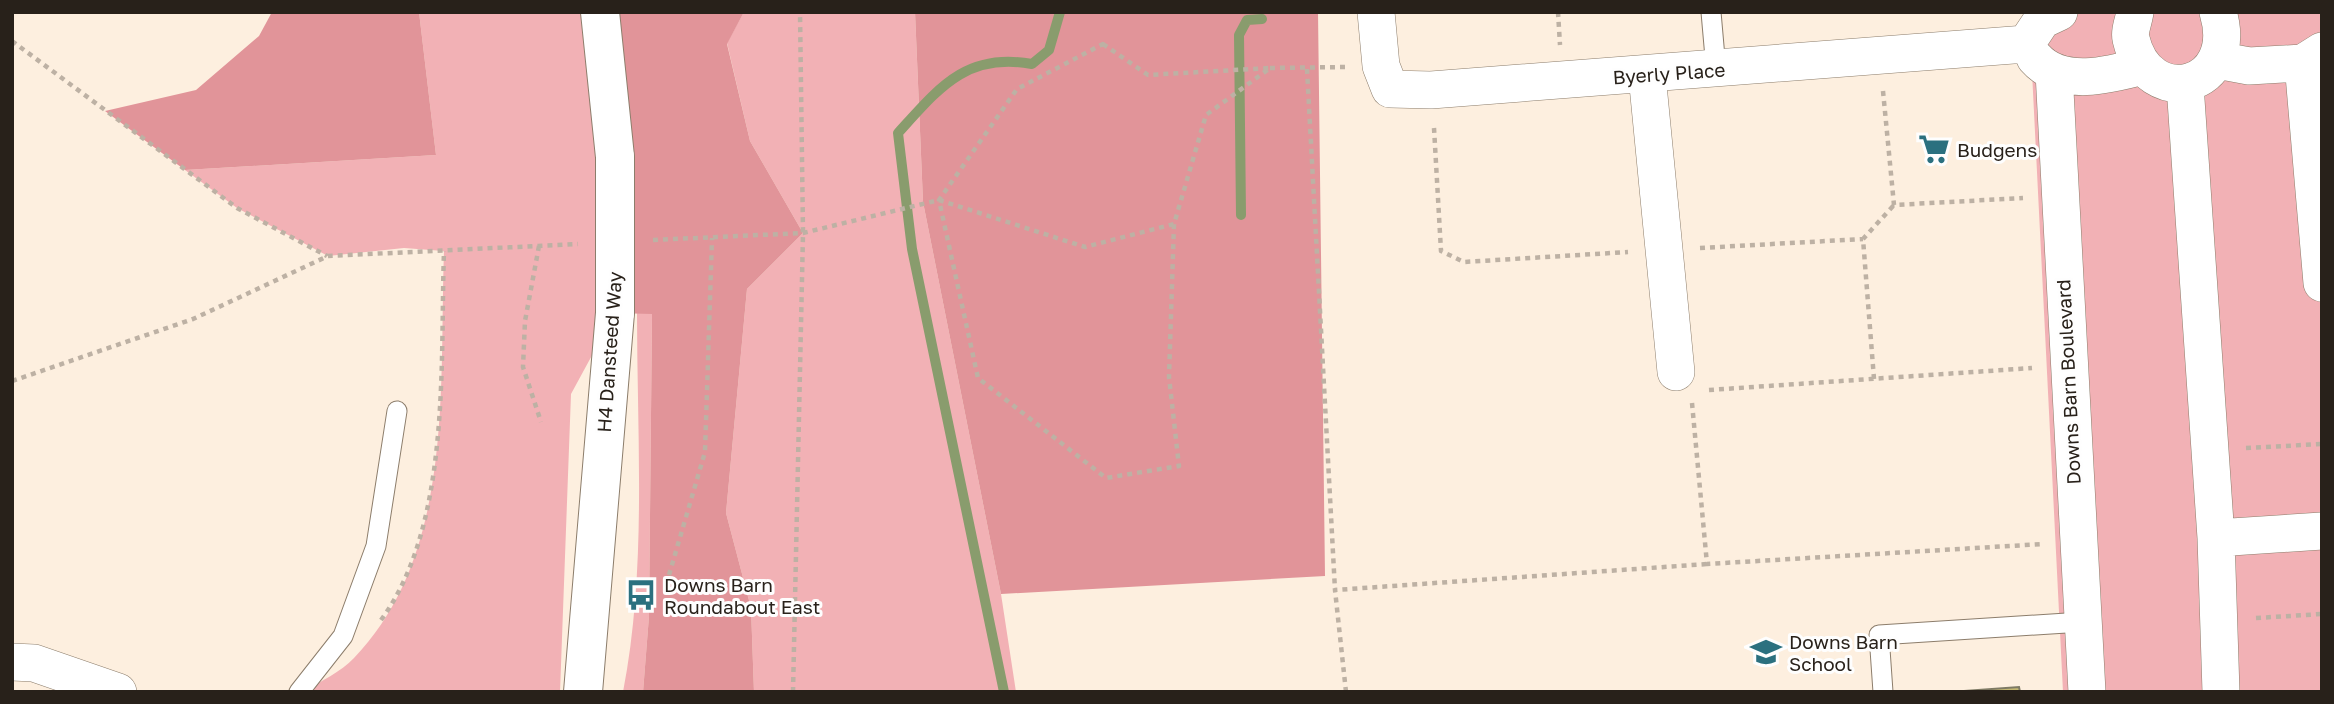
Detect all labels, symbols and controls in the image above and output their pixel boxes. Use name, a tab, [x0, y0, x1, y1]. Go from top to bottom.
street label: Byerly Place	[1612, 58, 1726, 88]
supermarket icon: Budgens	[1917, 132, 1951, 166]
place label: Budgens	[1957, 138, 2037, 161]
street label: H4 Dansteed Way	[592, 270, 626, 433]
street label: Downs Barn Boulevard	[2051, 279, 2085, 485]
place label: Downs Barn Roundabout East	[664, 573, 820, 618]
bus stop icon: Downs Barn Roundabout East	[624, 578, 658, 612]
place label: Downs Barn School	[1789, 630, 1898, 675]
school or university icon: Downs Barn School	[1749, 635, 1783, 669]

